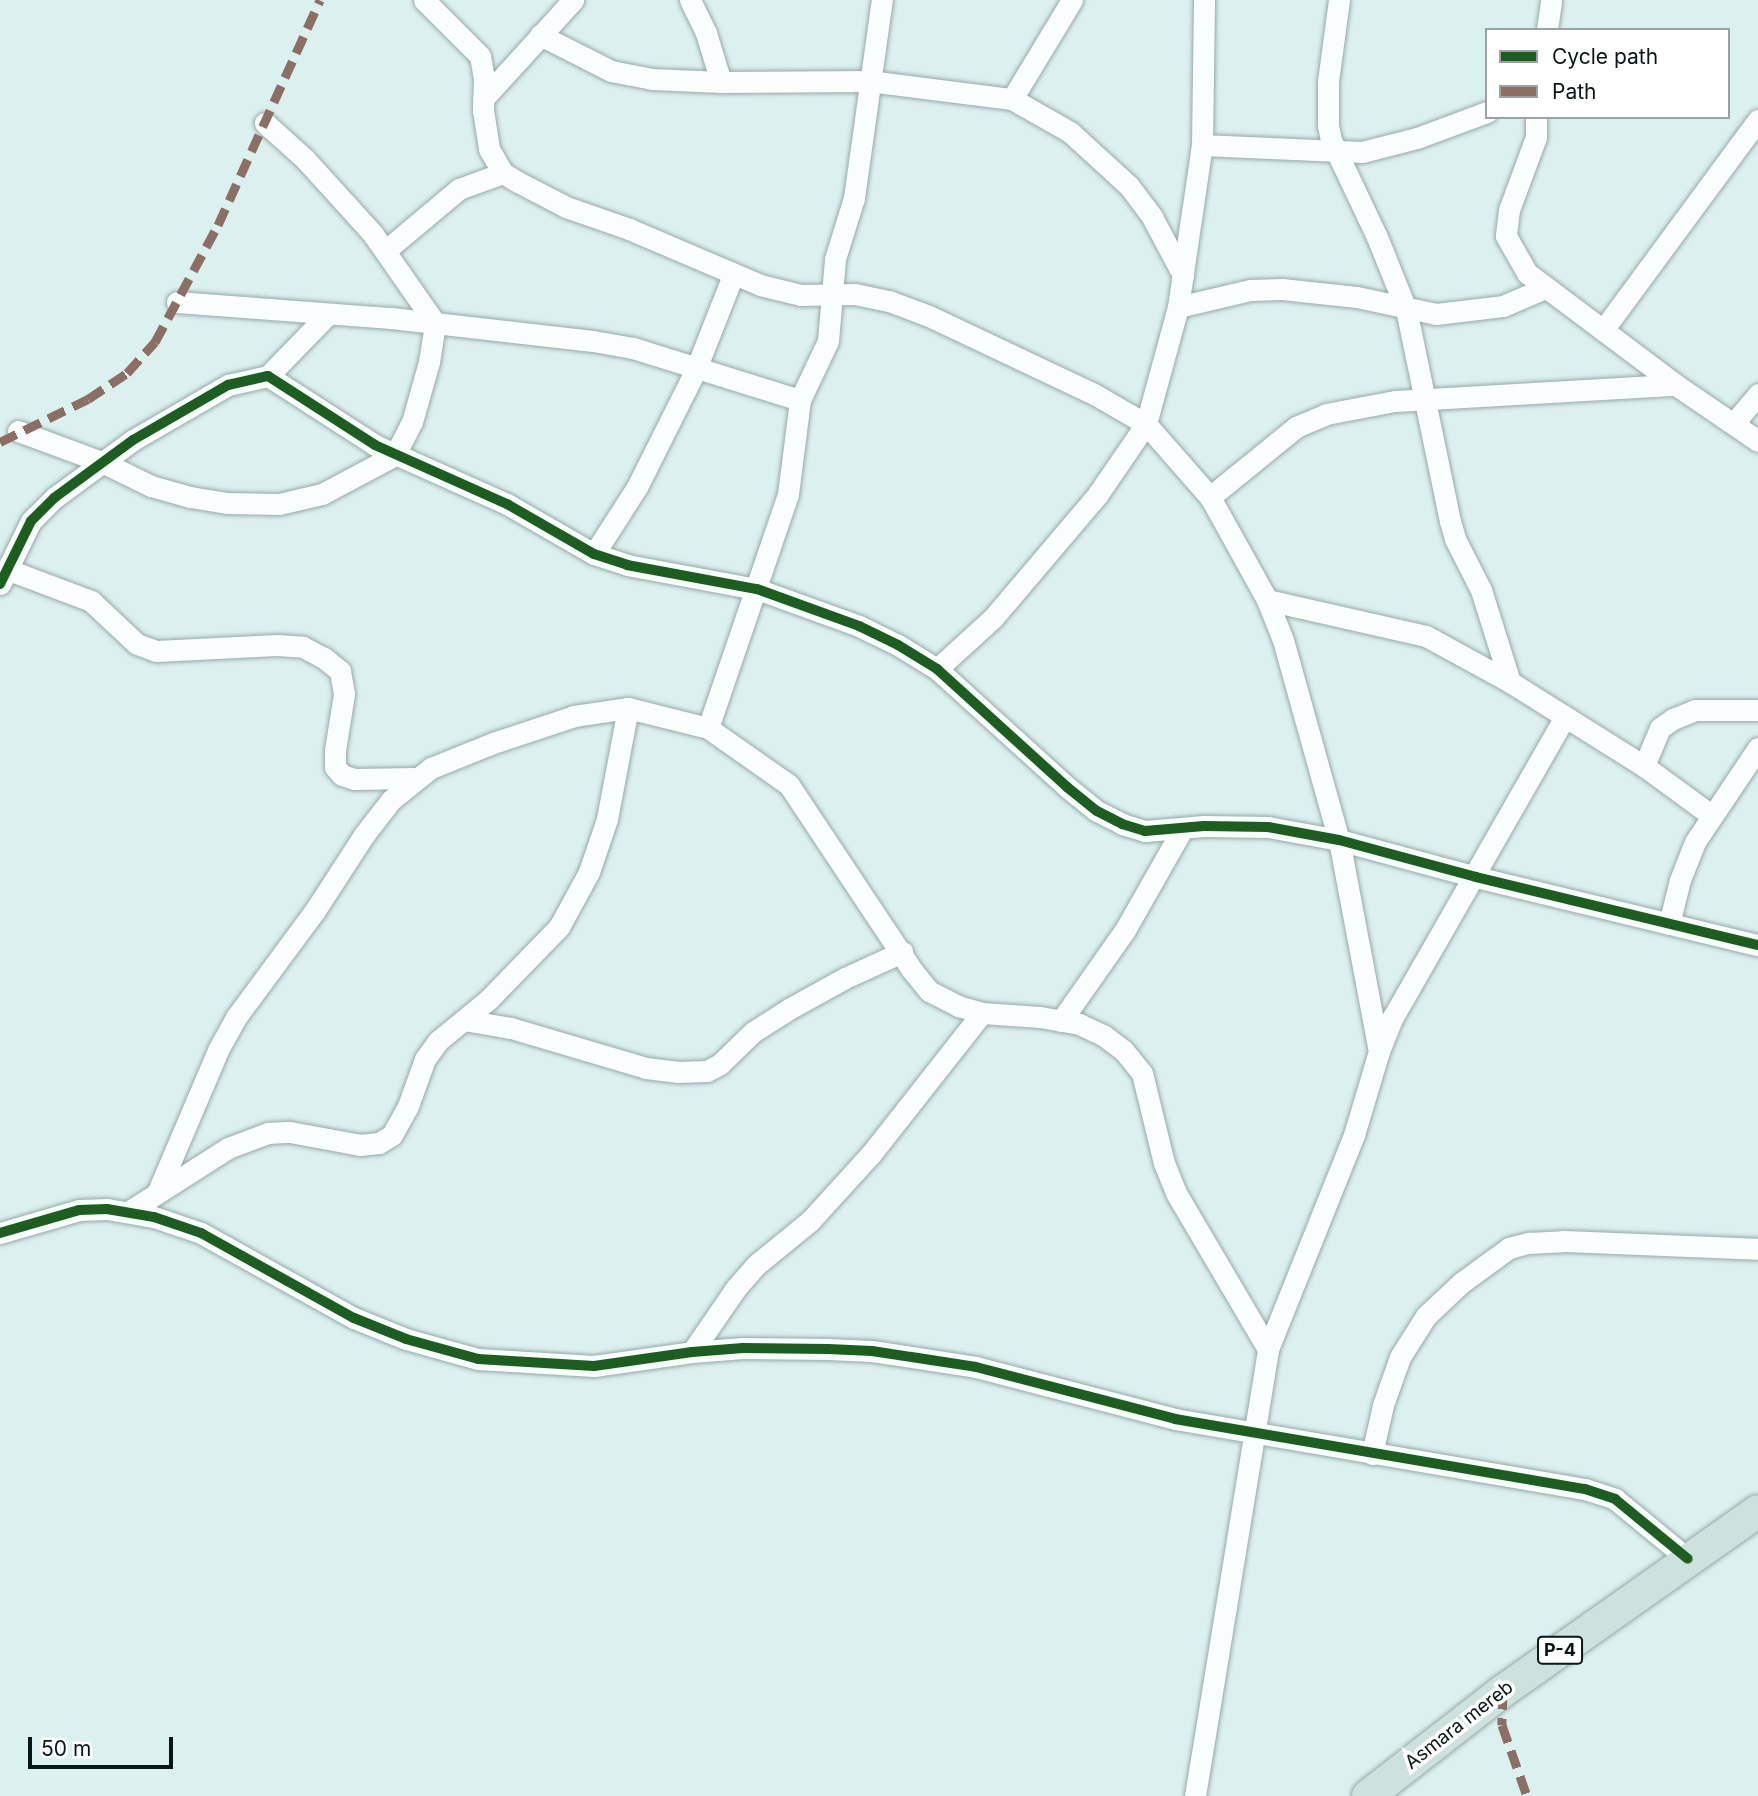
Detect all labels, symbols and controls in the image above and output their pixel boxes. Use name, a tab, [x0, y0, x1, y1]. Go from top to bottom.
legend	[1485, 28, 1730, 119]
text: Cycle path	[1552, 44, 1658, 69]
text: Path	[1552, 79, 1597, 104]
road number: P-4	[1536, 1636, 1584, 1665]
street label: Asmara mereb	[1400, 1676, 1518, 1774]
scale bar	[32, 1722, 177, 1766]
text: 50 m	[41, 1736, 91, 1761]

